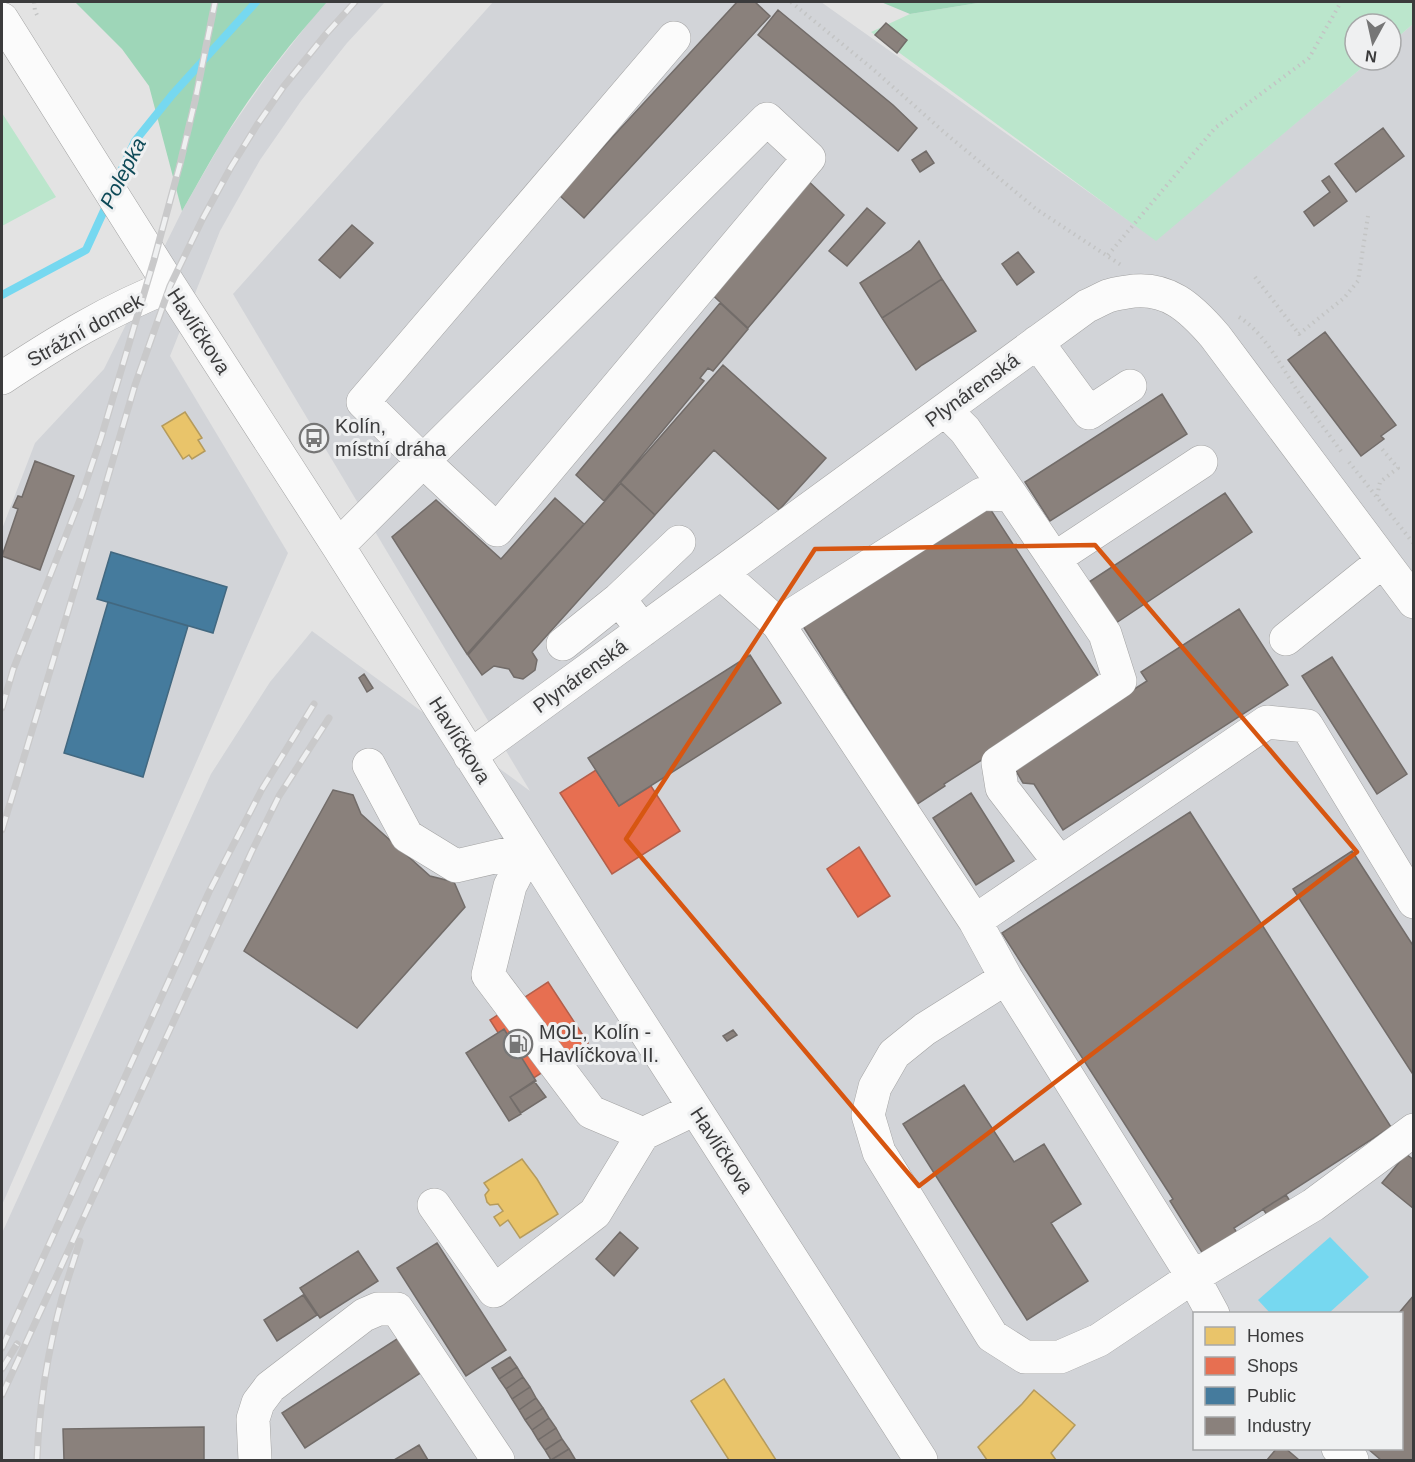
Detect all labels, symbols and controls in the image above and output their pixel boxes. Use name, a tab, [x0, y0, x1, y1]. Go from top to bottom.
north arrow	[1343, 12, 1403, 72]
text: N	[1364, 47, 1378, 66]
water label: Polepka	[95, 134, 150, 212]
street label: Havlíčkova	[163, 284, 235, 379]
street label: Strážní domek	[23, 289, 148, 371]
street label: Plynárenská	[921, 348, 1024, 431]
place label: Kolín, místní dráha	[335, 415, 447, 460]
bus stop icon: Kolín, místní dráha	[298, 422, 330, 454]
street label: Plynárenská	[529, 634, 632, 717]
street label: Havlíčkova	[425, 693, 496, 788]
place label: MOL, Kolín - Havlíčkova II.	[539, 1021, 659, 1066]
fuel station icon: MOL, Kolín - Havlíčkova II.	[502, 1028, 534, 1060]
street label: Havlíčkova	[686, 1103, 758, 1198]
legend	[1193, 1312, 1403, 1450]
text: Homes	[1247, 1326, 1304, 1346]
text: Shops	[1247, 1356, 1298, 1376]
text: Public	[1247, 1386, 1296, 1406]
text: Industry	[1247, 1416, 1311, 1436]

